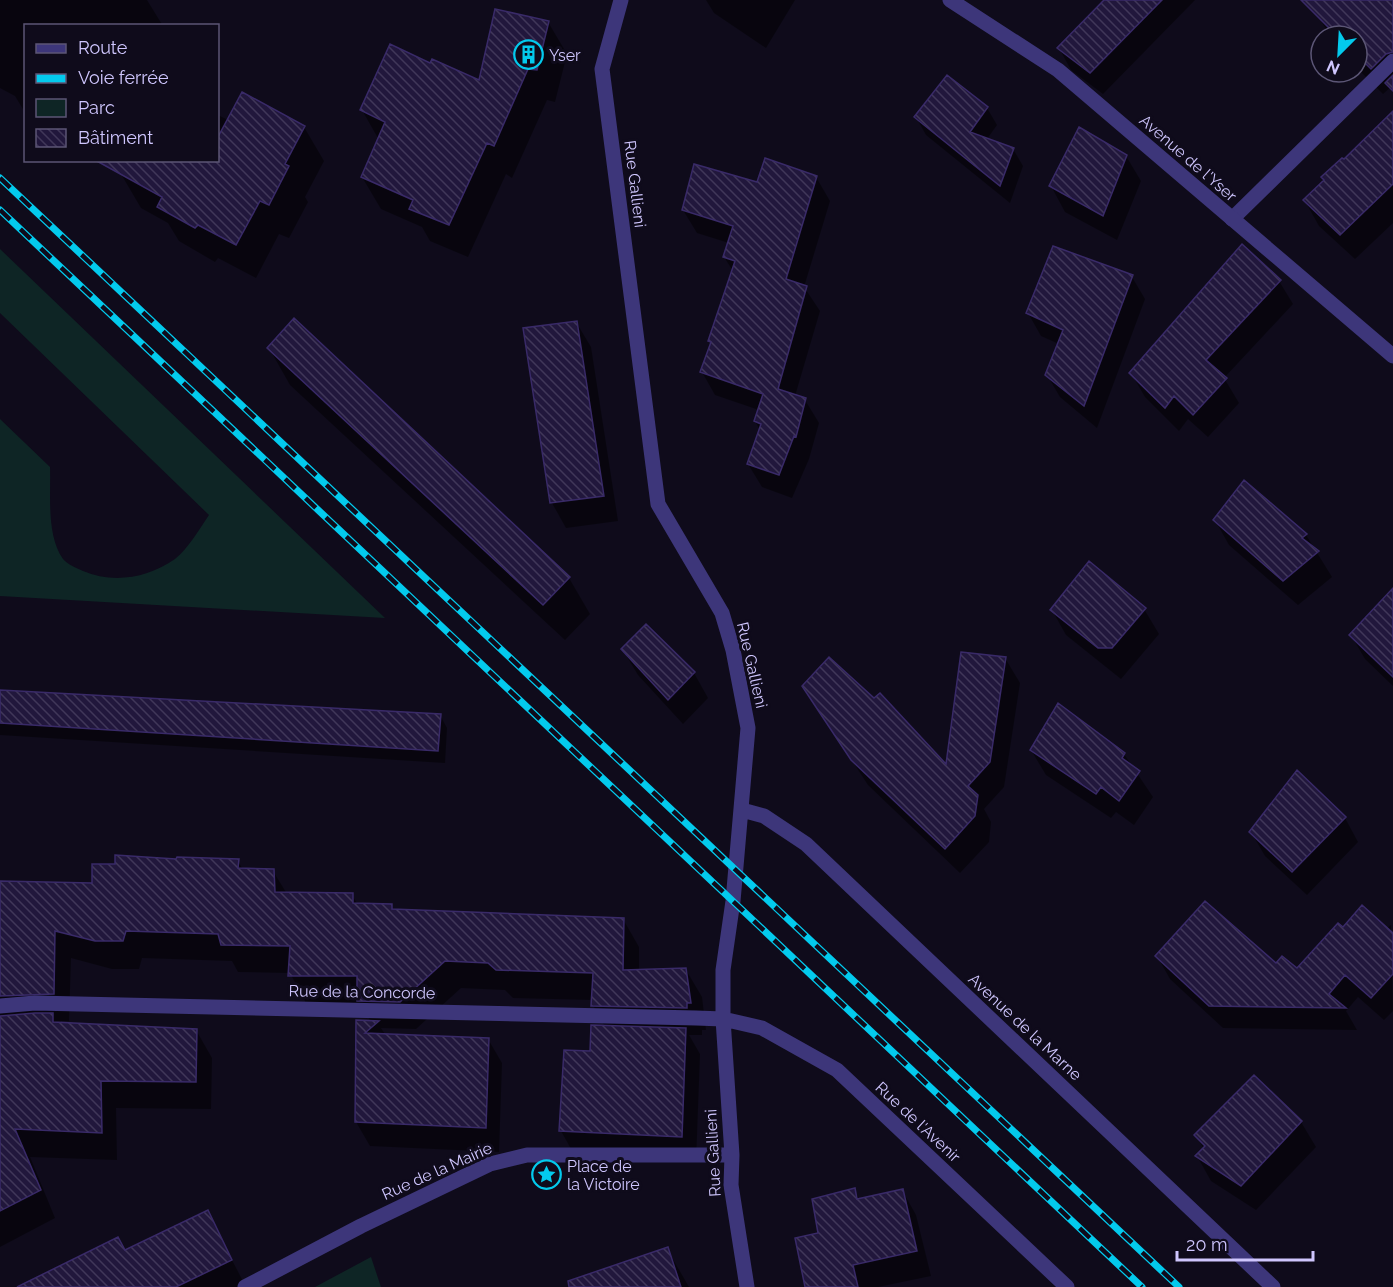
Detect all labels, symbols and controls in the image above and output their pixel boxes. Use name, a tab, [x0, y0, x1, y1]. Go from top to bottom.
legend	[24, 24, 219, 162]
north arrow	[1309, 24, 1369, 84]
text: Route	[78, 37, 128, 58]
building icon: Yser	[512, 39, 544, 71]
place label: Yser	[549, 46, 581, 65]
text: N	[1324, 56, 1343, 78]
text: Voie ferrée	[78, 67, 169, 88]
text: Parc	[78, 97, 115, 118]
street label: Avenue de l'Yser	[1136, 111, 1241, 206]
text: Bâtiment	[78, 127, 153, 148]
street label: Rue Gallieni	[620, 139, 650, 229]
street label: Rue Gallieni	[733, 620, 771, 710]
street label: Avenue de la Marne	[964, 970, 1086, 1084]
street label: Rue de la Concorde	[289, 981, 435, 1003]
street label: Rue de l'Avenir	[872, 1078, 965, 1166]
street label: Rue Gallieni	[701, 1109, 725, 1197]
street label: Rue de la Mairie	[379, 1138, 495, 1204]
place label: Place de la Victoire	[567, 1157, 640, 1194]
place icon: Place de la Victoire	[530, 1159, 562, 1191]
scale bar	[1177, 1224, 1314, 1262]
text: 20 m	[1186, 1234, 1228, 1255]

